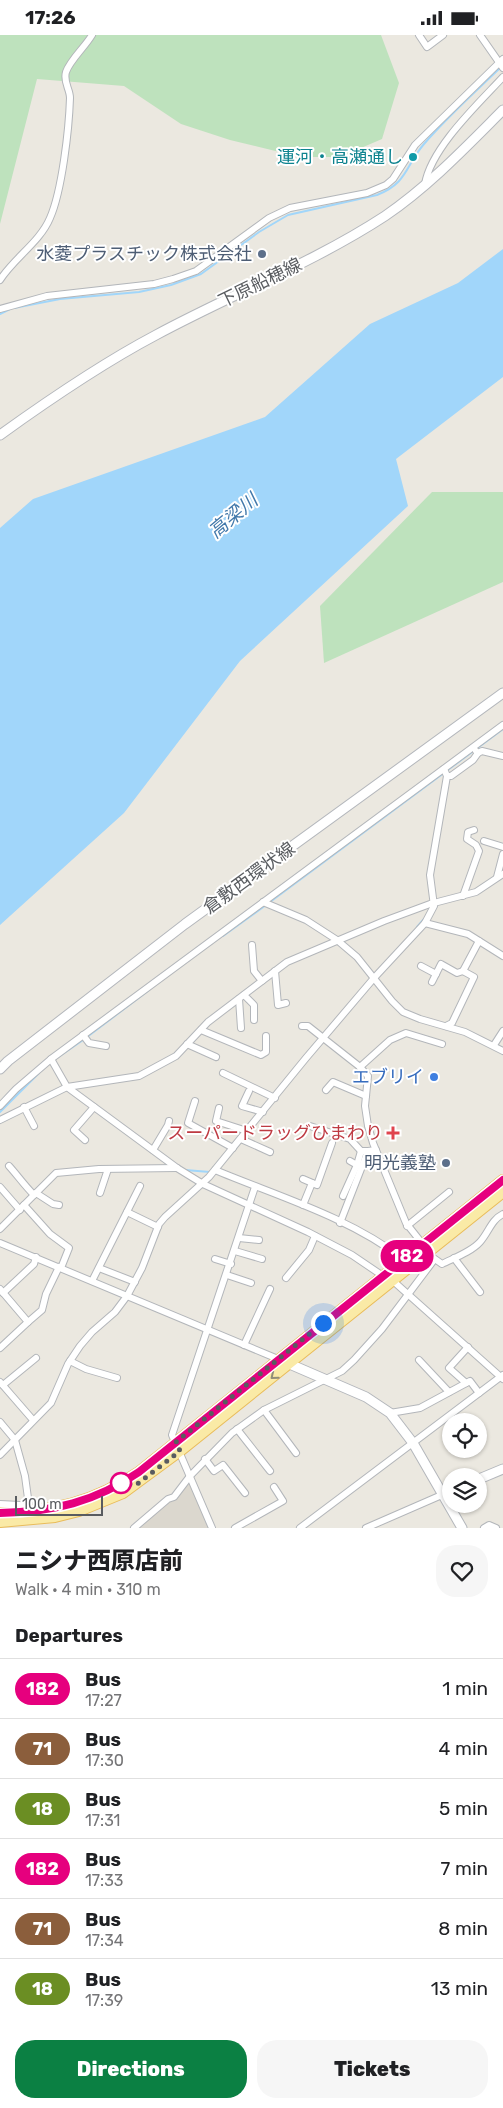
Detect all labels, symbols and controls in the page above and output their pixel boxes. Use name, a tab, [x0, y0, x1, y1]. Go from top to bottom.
text: 17:26	[25, 6, 76, 29]
place label: 運河・高瀬通し	[277, 146, 403, 168]
marker: 運河・高瀬通し	[407, 151, 419, 163]
place label: 水菱プラスチック株式会社	[36, 243, 252, 265]
marker: 水菱プラスチック株式会社	[256, 248, 268, 260]
street label: 下原船穂線	[215, 253, 305, 313]
water label: 高梁川	[204, 488, 264, 543]
street label: 倉敷西環状線	[199, 837, 299, 919]
place label: エブリイ	[352, 1066, 424, 1088]
marker: エブリイ	[428, 1071, 440, 1083]
place label: スーパードラッグひまわり	[167, 1122, 383, 1144]
marker: スーパードラッグひまわり	[387, 1127, 399, 1139]
place label: 明光義塾	[364, 1152, 436, 1174]
marker: 明光義塾	[440, 1157, 452, 1169]
line badge: 182	[378, 1240, 436, 1272]
text: 182	[391, 1245, 423, 1267]
your location	[311, 1311, 336, 1336]
one-way arrow	[271, 1370, 280, 1378]
map controls	[442, 1413, 487, 1513]
button: locate	[442, 1413, 487, 1458]
button: layers	[442, 1468, 487, 1513]
unlabelled marker	[110, 1472, 132, 1494]
scale bar	[15, 1493, 102, 1516]
text: 100 m	[22, 1496, 62, 1513]
button: heart	[436, 1545, 488, 1597]
text: ニシナ西原店前	[15, 1547, 183, 1575]
text: Walk · 4 min · 310 m	[15, 1580, 161, 1599]
text: Departures	[15, 1624, 123, 1647]
text: Bus	[85, 1668, 121, 1691]
text: 1 min	[442, 1677, 488, 1700]
text: 182	[26, 1678, 59, 1700]
text: 17:27	[85, 1691, 122, 1710]
text: Bus	[85, 1728, 121, 1751]
text: 4 min	[439, 1737, 488, 1760]
text: 71	[33, 1738, 52, 1760]
text: 17:30	[85, 1751, 124, 1770]
text: Bus	[85, 1788, 121, 1811]
text: 5 min	[439, 1797, 488, 1820]
text: 18	[32, 1798, 53, 1820]
text: 17:31	[85, 1811, 120, 1830]
text: Bus	[85, 1848, 121, 1871]
text: 7 min	[441, 1857, 488, 1880]
text: 182	[26, 1858, 59, 1880]
text: 17:33	[85, 1871, 123, 1890]
text: Bus	[85, 1908, 121, 1931]
text: 8 min	[438, 1917, 488, 1940]
text: 71	[33, 1918, 52, 1940]
text: 17:34	[85, 1931, 124, 1950]
text: Bus	[85, 1968, 121, 1991]
text: 13 min	[431, 1977, 488, 2000]
text: 18	[32, 1978, 53, 2000]
text: 17:39	[85, 1991, 123, 2010]
button: Directions	[15, 2040, 247, 2098]
button: Tickets	[257, 2040, 488, 2098]

